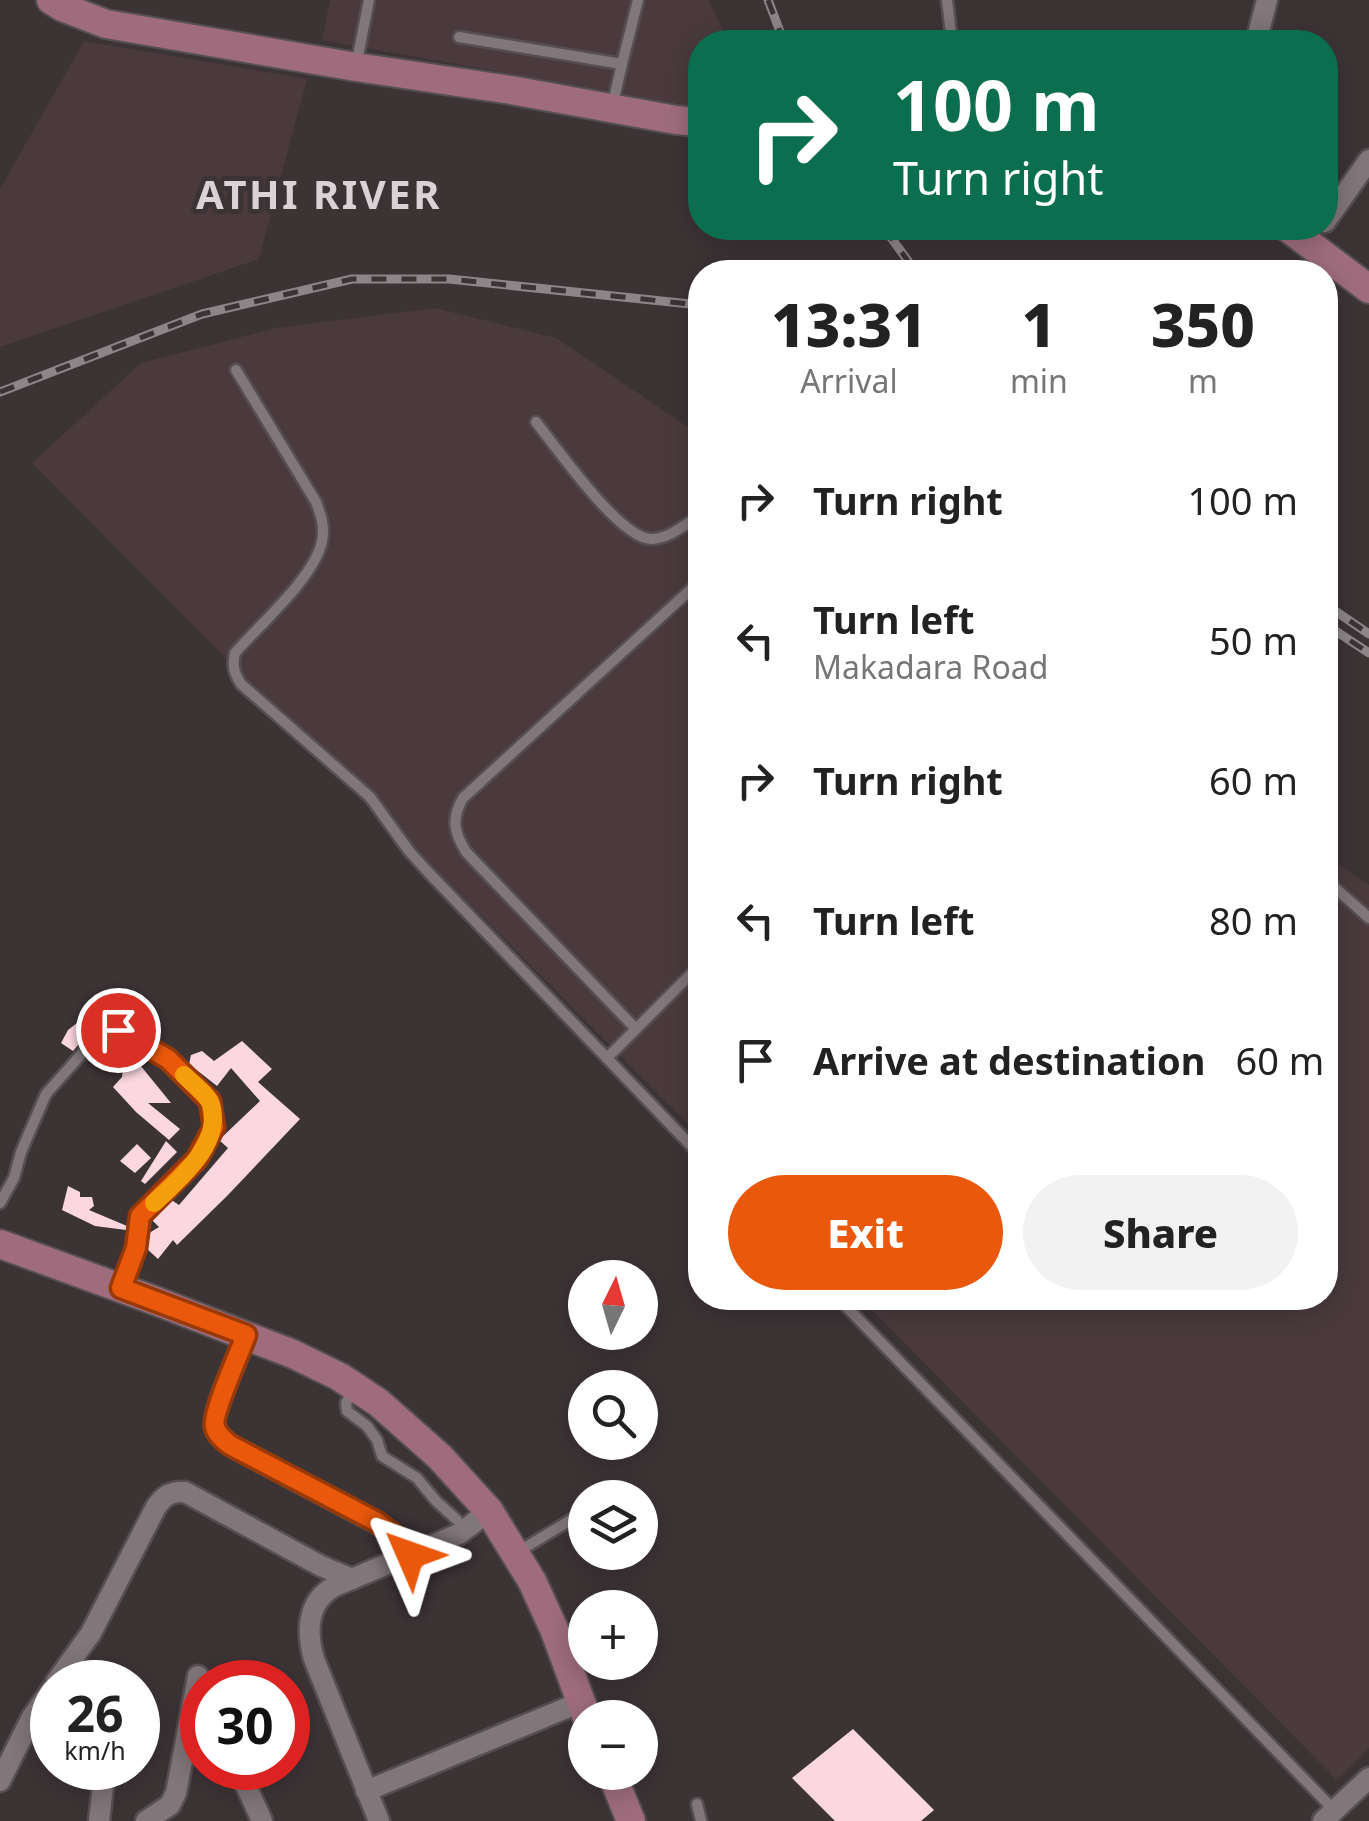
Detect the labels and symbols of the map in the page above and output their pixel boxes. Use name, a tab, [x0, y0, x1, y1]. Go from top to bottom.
district label: ATHI RIVER	[196, 166, 442, 221]
pin	[76, 988, 161, 1073]
north arrow	[568, 1260, 658, 1350]
position arrow	[358, 1503, 462, 1607]
speed limit sign: 30	[180, 1660, 310, 1790]

